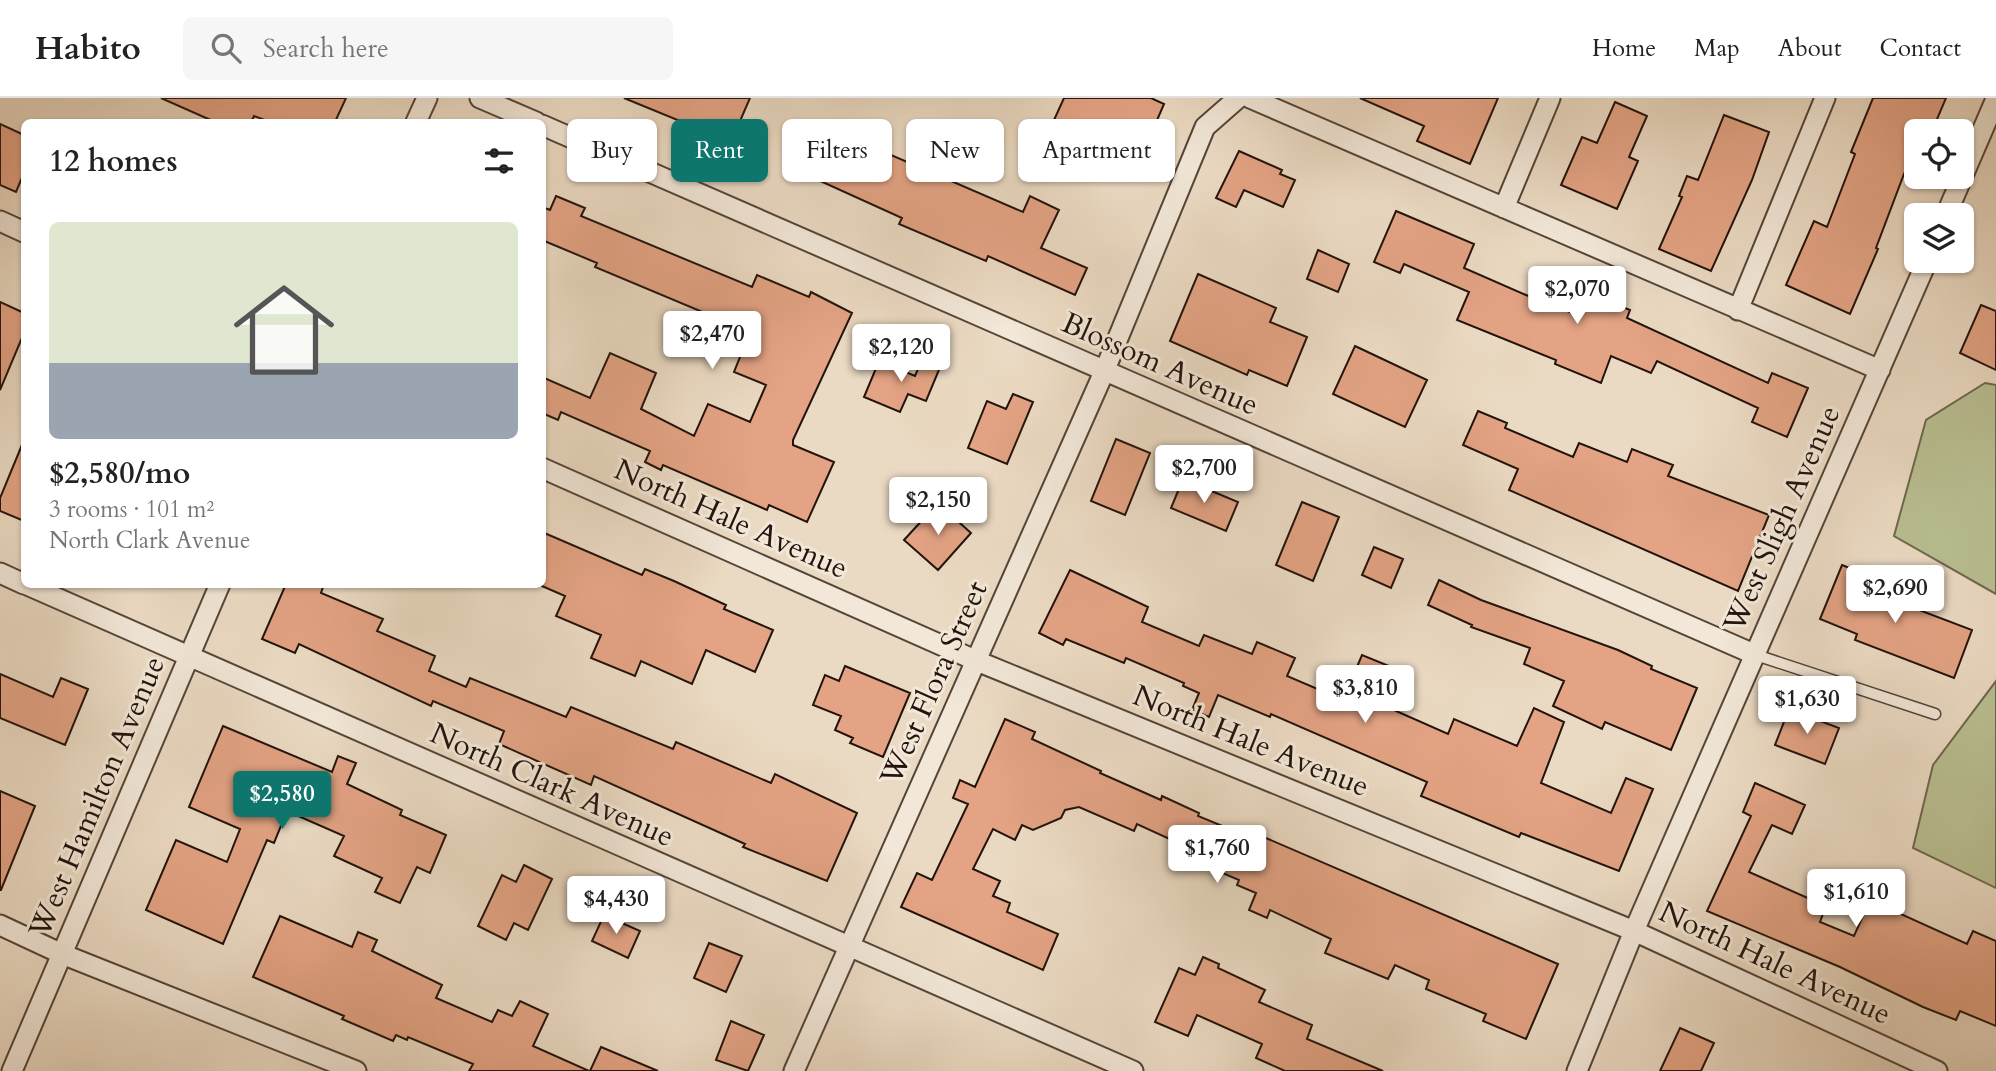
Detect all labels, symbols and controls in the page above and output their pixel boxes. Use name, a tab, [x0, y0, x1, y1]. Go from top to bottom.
search box	[183, 17, 673, 80]
text: Habito	[35, 26, 141, 71]
icon: search	[207, 29, 245, 67]
text: Search here	[263, 31, 389, 66]
text: Home	[1592, 32, 1656, 65]
text: Map	[1694, 32, 1740, 65]
text: About	[1778, 32, 1842, 65]
text: Contact	[1880, 32, 1961, 65]
chip: Buy	[567, 119, 657, 182]
chip: Rent	[671, 119, 768, 182]
chip: Filters	[782, 119, 892, 182]
chip: New	[906, 119, 1004, 182]
chip: Apartment	[1018, 119, 1175, 182]
map controls	[1904, 119, 1974, 273]
button: locate	[1904, 119, 1974, 189]
text: 12 homes	[49, 141, 178, 182]
icon: filters	[480, 142, 518, 180]
button: layers	[1904, 203, 1974, 273]
pin: $2,070	[1520, 266, 1634, 326]
icon: home	[221, 267, 347, 393]
text: $2,070	[1544, 273, 1610, 304]
street label: Blossom Avenue	[1055, 302, 1265, 426]
pin: $2,470	[655, 312, 769, 371]
text: $2,470	[679, 318, 745, 349]
pin: $2,120	[844, 324, 958, 384]
text: $2,120	[868, 331, 934, 362]
street label: West Sligh Avenue	[1713, 399, 1850, 640]
pin: $2,700	[1147, 446, 1261, 505]
street label: North Hale Avenue	[608, 449, 854, 589]
text: $2,700	[1171, 452, 1237, 483]
text: $2,580/mo	[49, 453, 190, 494]
pin: $2,150	[881, 478, 995, 537]
text: $2,150	[905, 484, 971, 515]
text: 3 rooms · 101 m²	[49, 494, 214, 525]
text: North Clark Avenue	[49, 525, 250, 556]
pin: $2,690	[1838, 566, 1952, 625]
text: $2,690	[1862, 572, 1928, 603]
street label: West Flora Street	[870, 574, 998, 792]
street label: West Hamilton Avenue	[19, 650, 175, 945]
pin: $3,810	[1308, 666, 1422, 725]
text: $3,810	[1332, 672, 1398, 703]
street label: North Hale Avenue	[1127, 675, 1375, 807]
pin: $1,630	[1750, 676, 1864, 736]
text: $1,630	[1774, 683, 1840, 714]
street label: North Clark Avenue	[424, 713, 680, 857]
pin: $2,580	[225, 772, 339, 831]
text: $2,580	[249, 778, 315, 809]
pin: $1,760	[1160, 826, 1274, 885]
text: $1,760	[1184, 832, 1250, 863]
pin: $1,610	[1799, 870, 1913, 929]
pin: $4,430	[559, 876, 673, 936]
text: $1,610	[1823, 876, 1889, 907]
text: $4,430	[583, 883, 649, 914]
street label: North Hale Avenue	[1652, 891, 1898, 1035]

